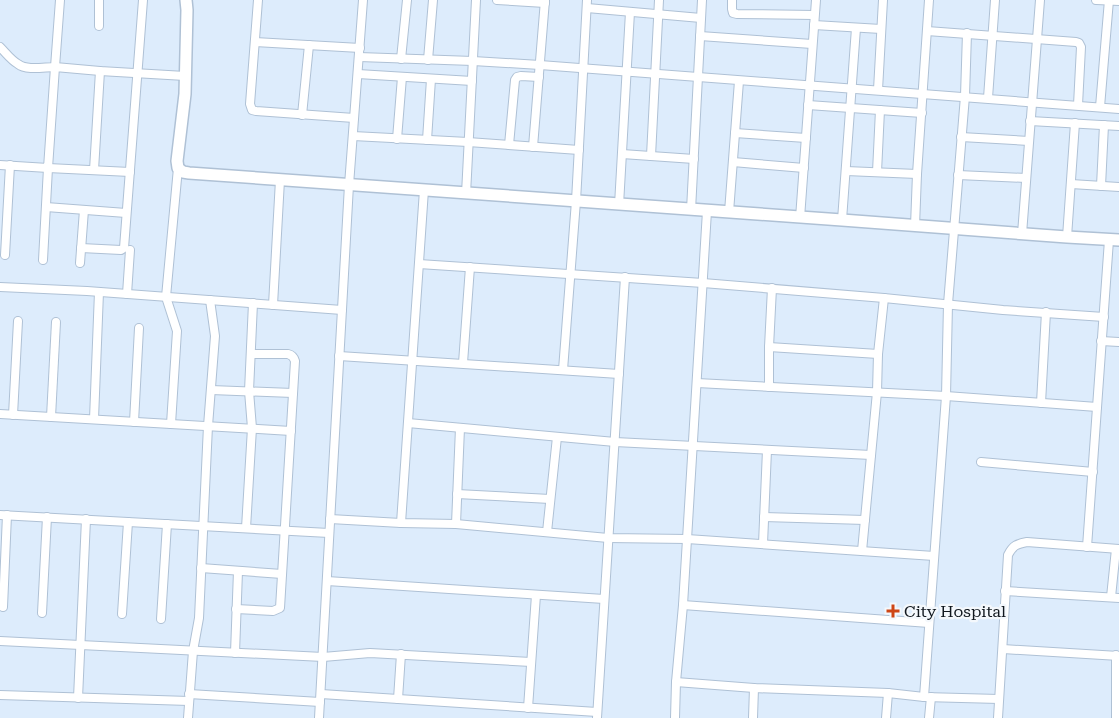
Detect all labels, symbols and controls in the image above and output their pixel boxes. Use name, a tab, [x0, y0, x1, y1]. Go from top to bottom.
place label: City Hospital	[904, 602, 1006, 621]
marker: City Hospital	[886, 604, 900, 618]

